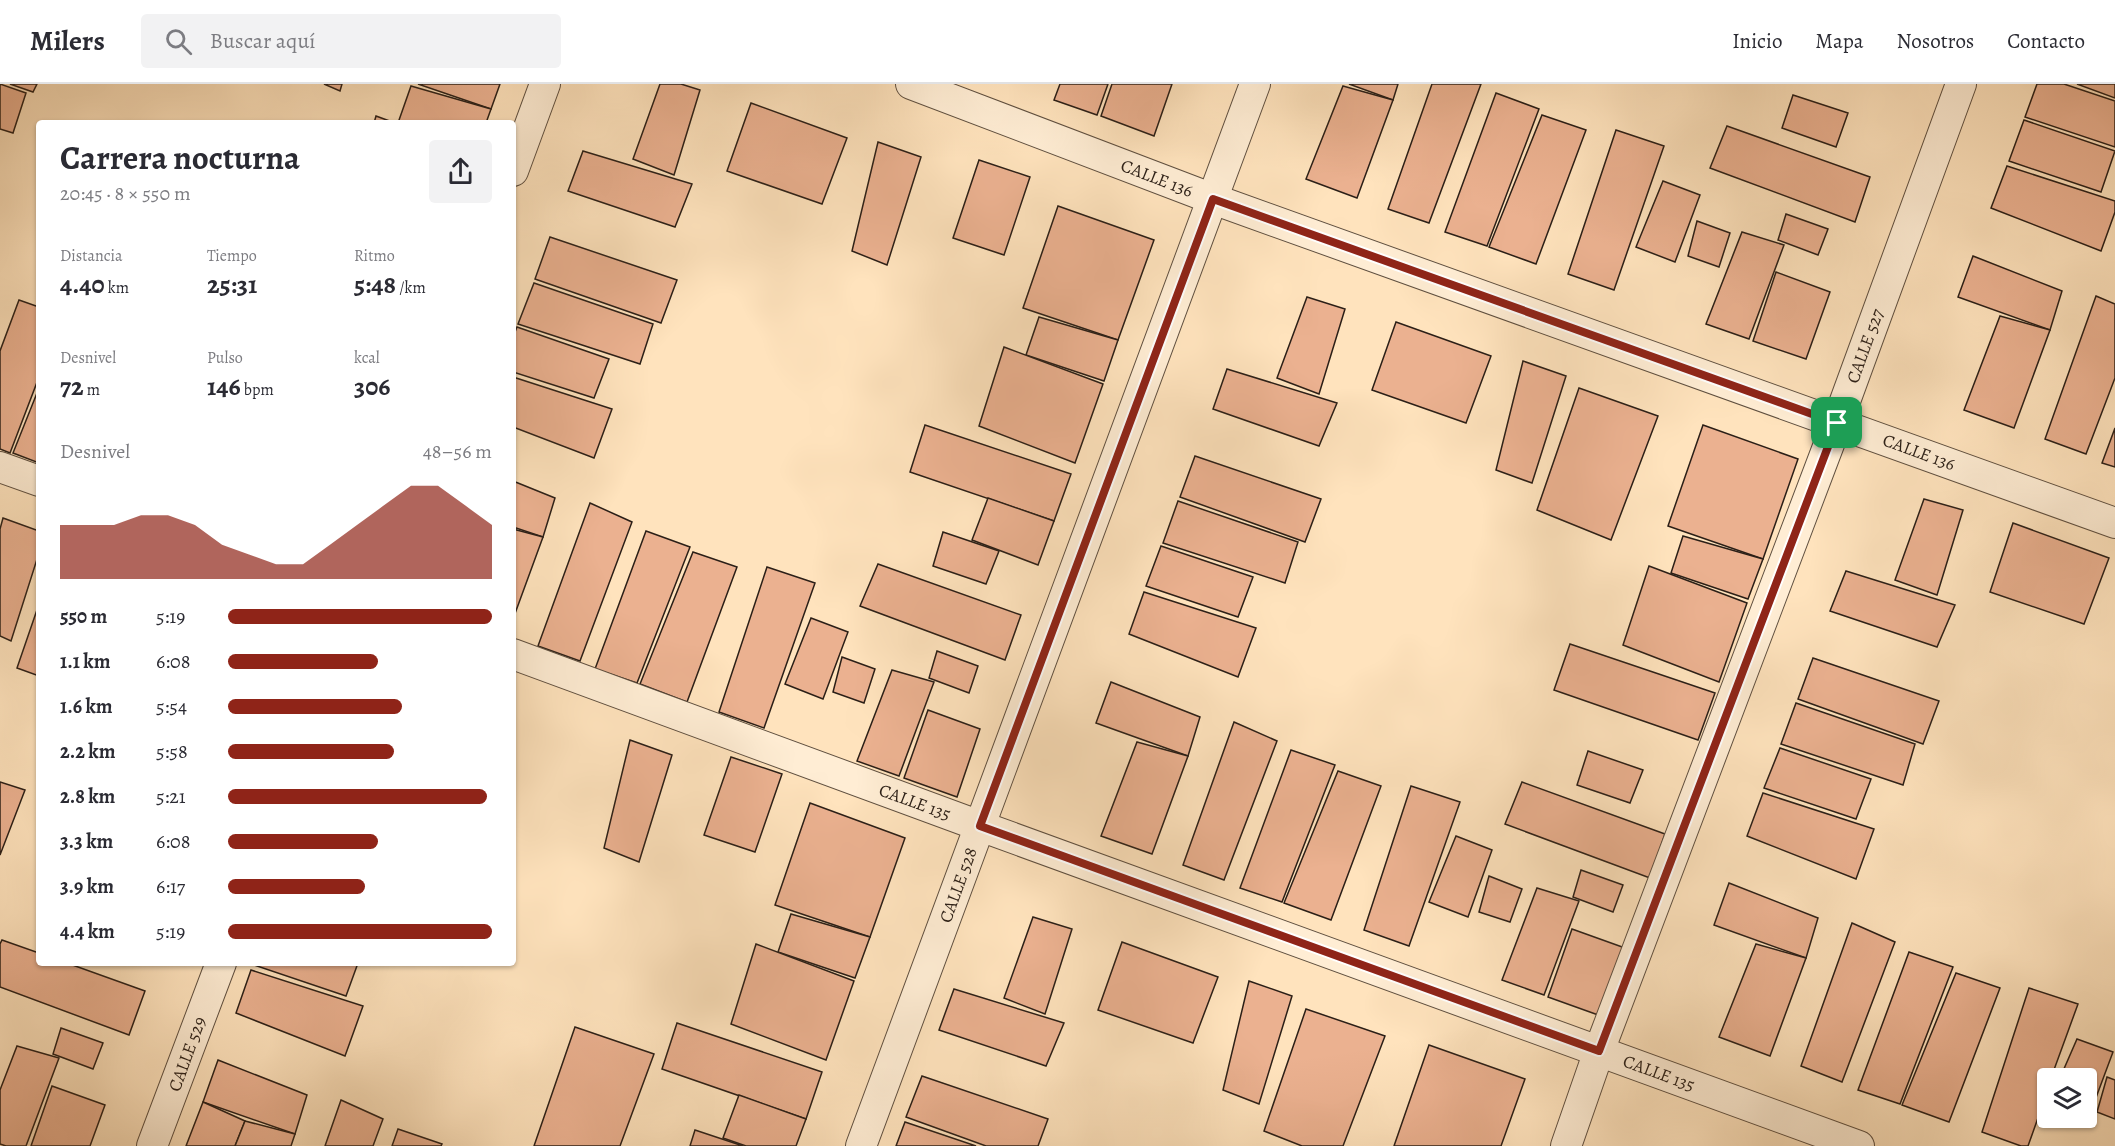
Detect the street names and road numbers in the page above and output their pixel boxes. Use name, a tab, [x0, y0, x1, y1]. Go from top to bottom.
street label: CALLE 136	[1117, 153, 1197, 203]
street label: CALLE 527	[1840, 305, 1890, 386]
street label: CALLE 136	[1879, 428, 1959, 476]
street label: CALLE 135	[876, 778, 954, 826]
street label: CALLE 528	[933, 844, 983, 926]
street label: CALLE 529	[162, 1013, 212, 1095]
street label: CALLE 135	[1620, 1049, 1698, 1097]

